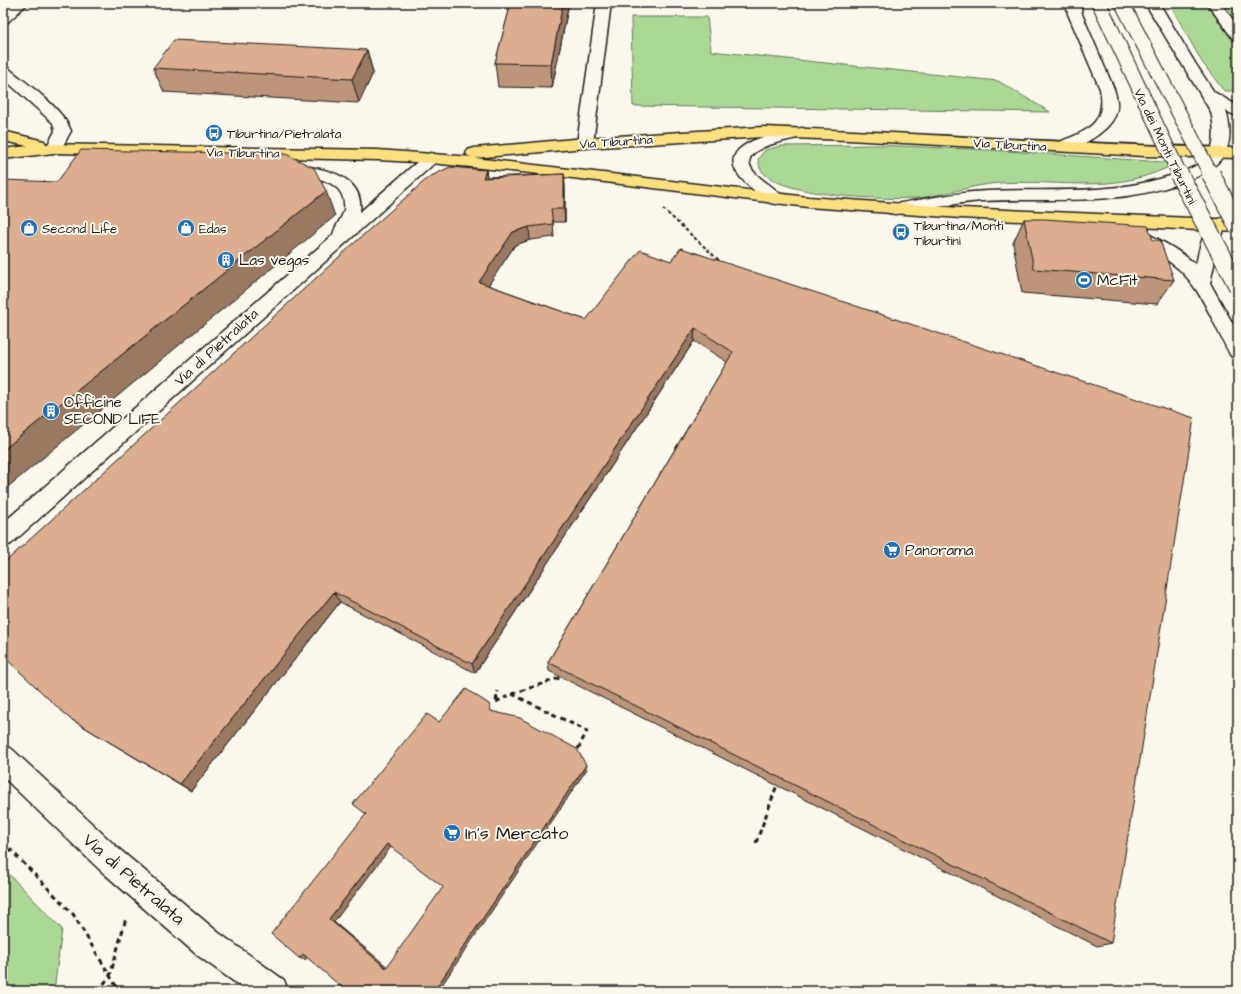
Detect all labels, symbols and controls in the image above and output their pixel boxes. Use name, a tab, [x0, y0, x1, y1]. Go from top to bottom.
street label: Via dei Monti Tiburtini	[1129, 86, 1201, 207]
bus stop icon: Tiburtina/Pietralata	[204, 123, 224, 143]
place label: Tiburtina/Pietralata	[227, 125, 342, 143]
street label: Via Tiburtina	[579, 130, 654, 154]
street label: Via Tiburtina	[973, 134, 1047, 156]
street label: Via Tiburtina	[206, 143, 280, 163]
place label: Tiburtina/Monti Tiburtini	[914, 217, 1003, 250]
shop icon: Second Life	[19, 218, 39, 238]
shop icon: Edas	[176, 218, 196, 238]
place label: Second Life	[42, 220, 117, 238]
place label: Edas	[199, 220, 227, 238]
bus stop icon: Tiburtina/Monti Tiburtini	[891, 222, 911, 242]
building icon: Las vegas	[216, 250, 236, 270]
place label: Las vegas	[239, 250, 310, 272]
sports icon: McFit	[1074, 270, 1094, 290]
place label: McFit	[1097, 270, 1138, 291]
street label: Via di Pietralata	[170, 304, 263, 391]
place label: Officine SECOND LIFE	[64, 392, 160, 430]
building icon: Officine SECOND LIFE	[41, 401, 61, 421]
supermarket icon: Panorama	[882, 540, 902, 560]
place label: Panorama	[905, 540, 974, 561]
place label: In's Mercato	[465, 821, 568, 846]
supermarket icon: In's Mercato	[442, 823, 462, 843]
street label: Via di Pietralata	[77, 828, 190, 931]

